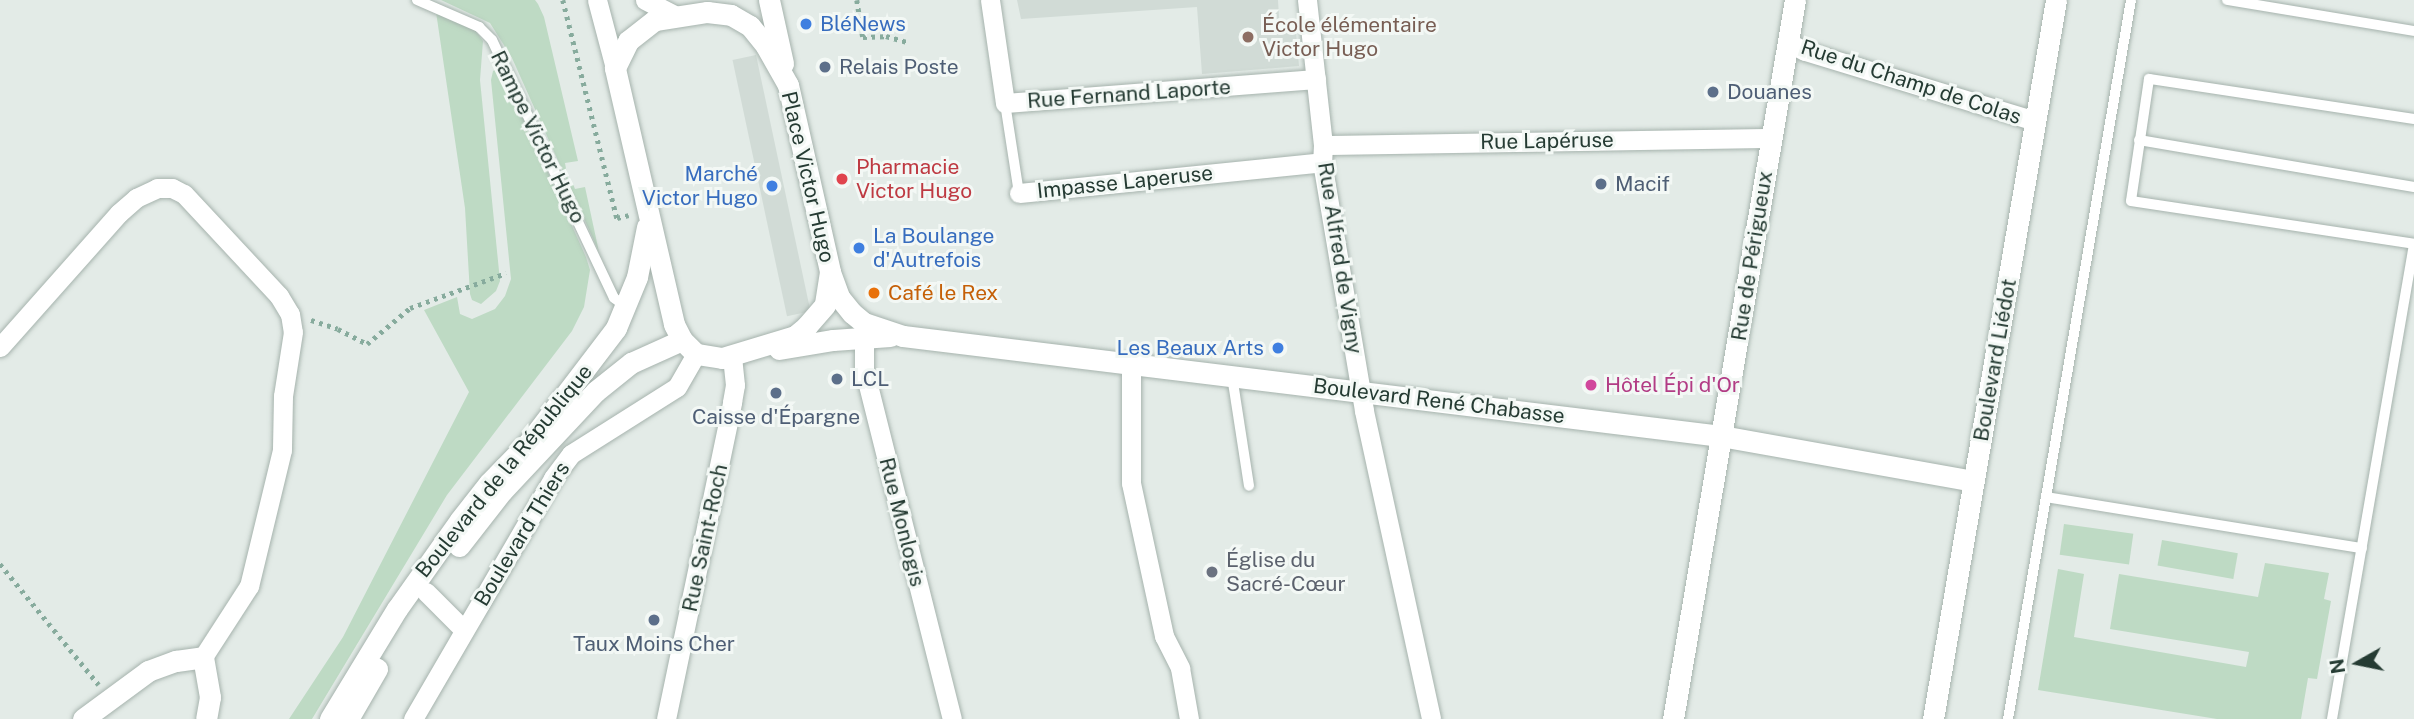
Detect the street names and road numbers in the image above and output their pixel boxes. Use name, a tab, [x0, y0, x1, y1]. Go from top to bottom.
street label: Rue du Champ de Colas	[1797, 34, 2025, 130]
street label: Rampe Victor Hugo	[485, 46, 591, 228]
street label: Rue Fernand Laporte	[1026, 74, 1232, 114]
street label: Place Victor Hugo	[776, 89, 840, 265]
street label: Rue Lapéruse	[1480, 127, 1614, 155]
street label: Impasse Laperuse	[1036, 160, 1214, 204]
street label: Rue Alfred de Vigny	[1312, 160, 1368, 356]
street label: Rue de Périgueux	[1726, 169, 1778, 343]
street label: Boulevard Liédot	[1968, 277, 2022, 443]
street label: Boulevard de la République	[410, 359, 598, 583]
street label: Boulevard René Chabasse	[1312, 373, 1566, 429]
street label: Rue Monlogis	[874, 455, 930, 589]
street label: Boulevard Thiers	[469, 457, 575, 611]
street label: Rue Saint-Roch	[677, 462, 733, 614]

